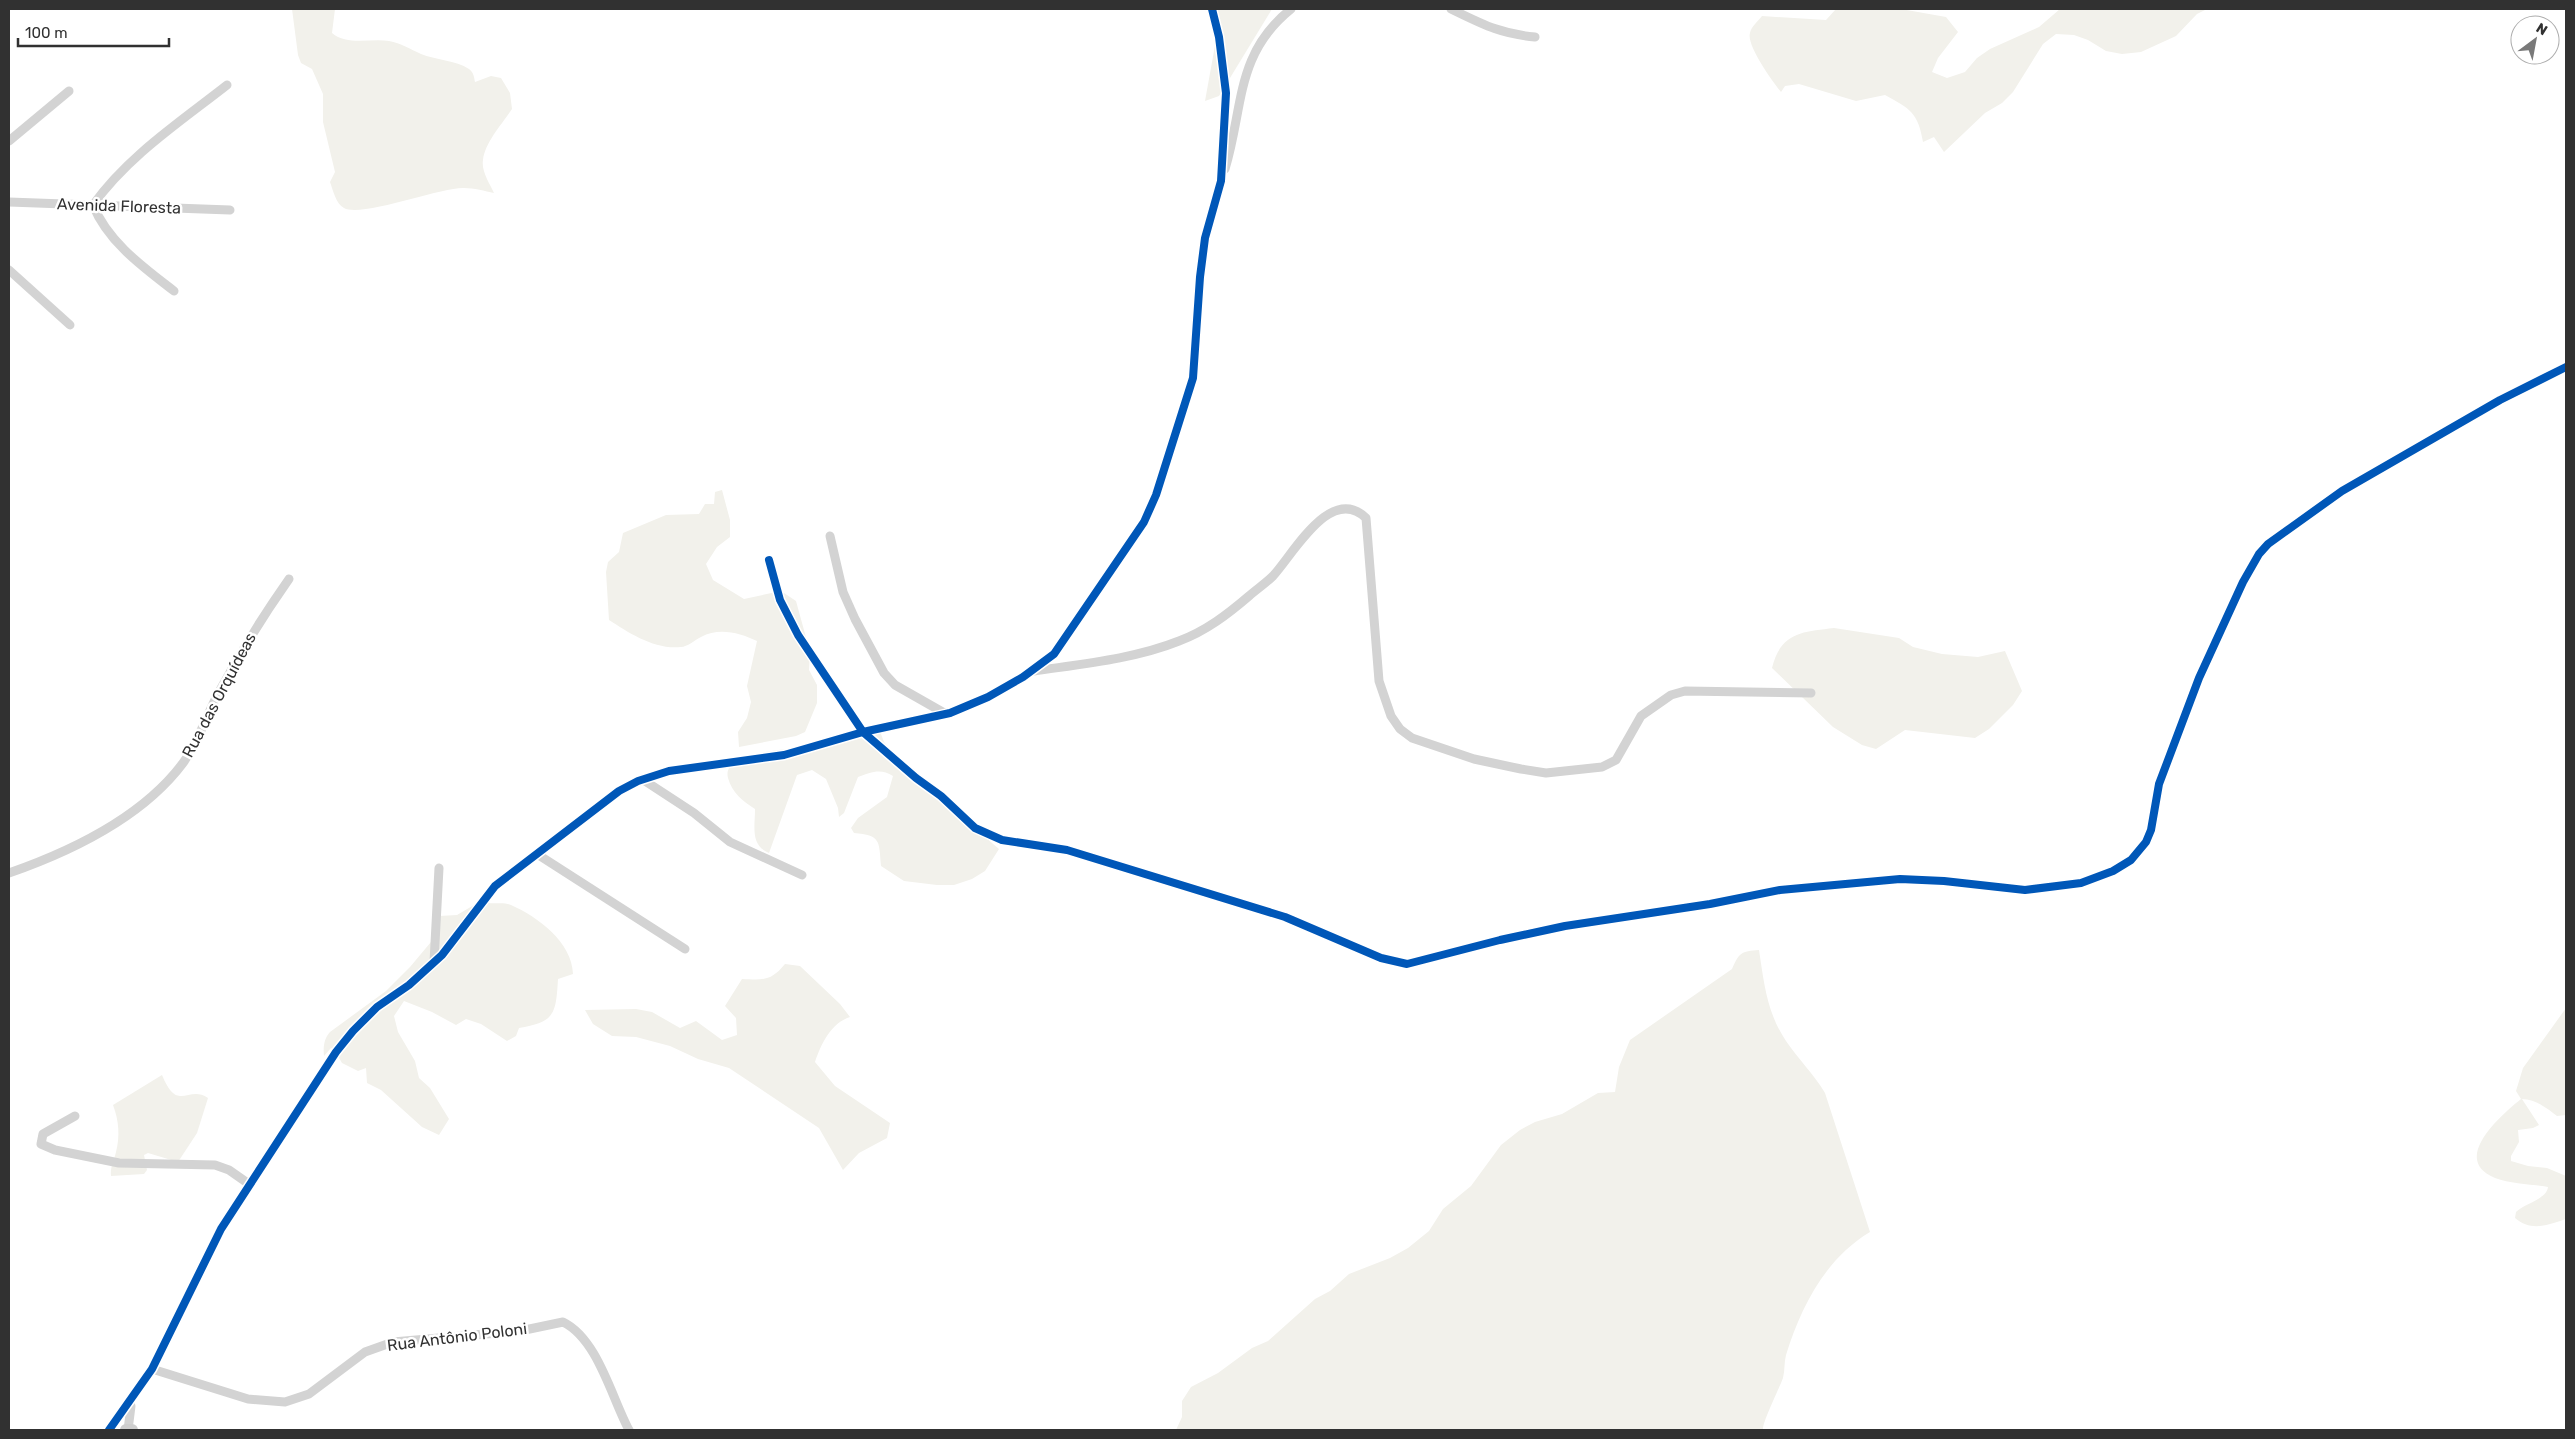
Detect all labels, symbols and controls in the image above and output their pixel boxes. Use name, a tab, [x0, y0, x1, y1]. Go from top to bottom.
scale bar	[18, 15, 169, 47]
north arrow	[2510, 15, 2560, 65]
text: N	[2533, 20, 2550, 39]
text: 100 m	[25, 24, 67, 42]
street label: Avenida Floresta	[57, 194, 181, 218]
street label: Rua das Orquídeas	[178, 629, 260, 761]
street label: Rua Antônio Poloni	[386, 1319, 528, 1355]

